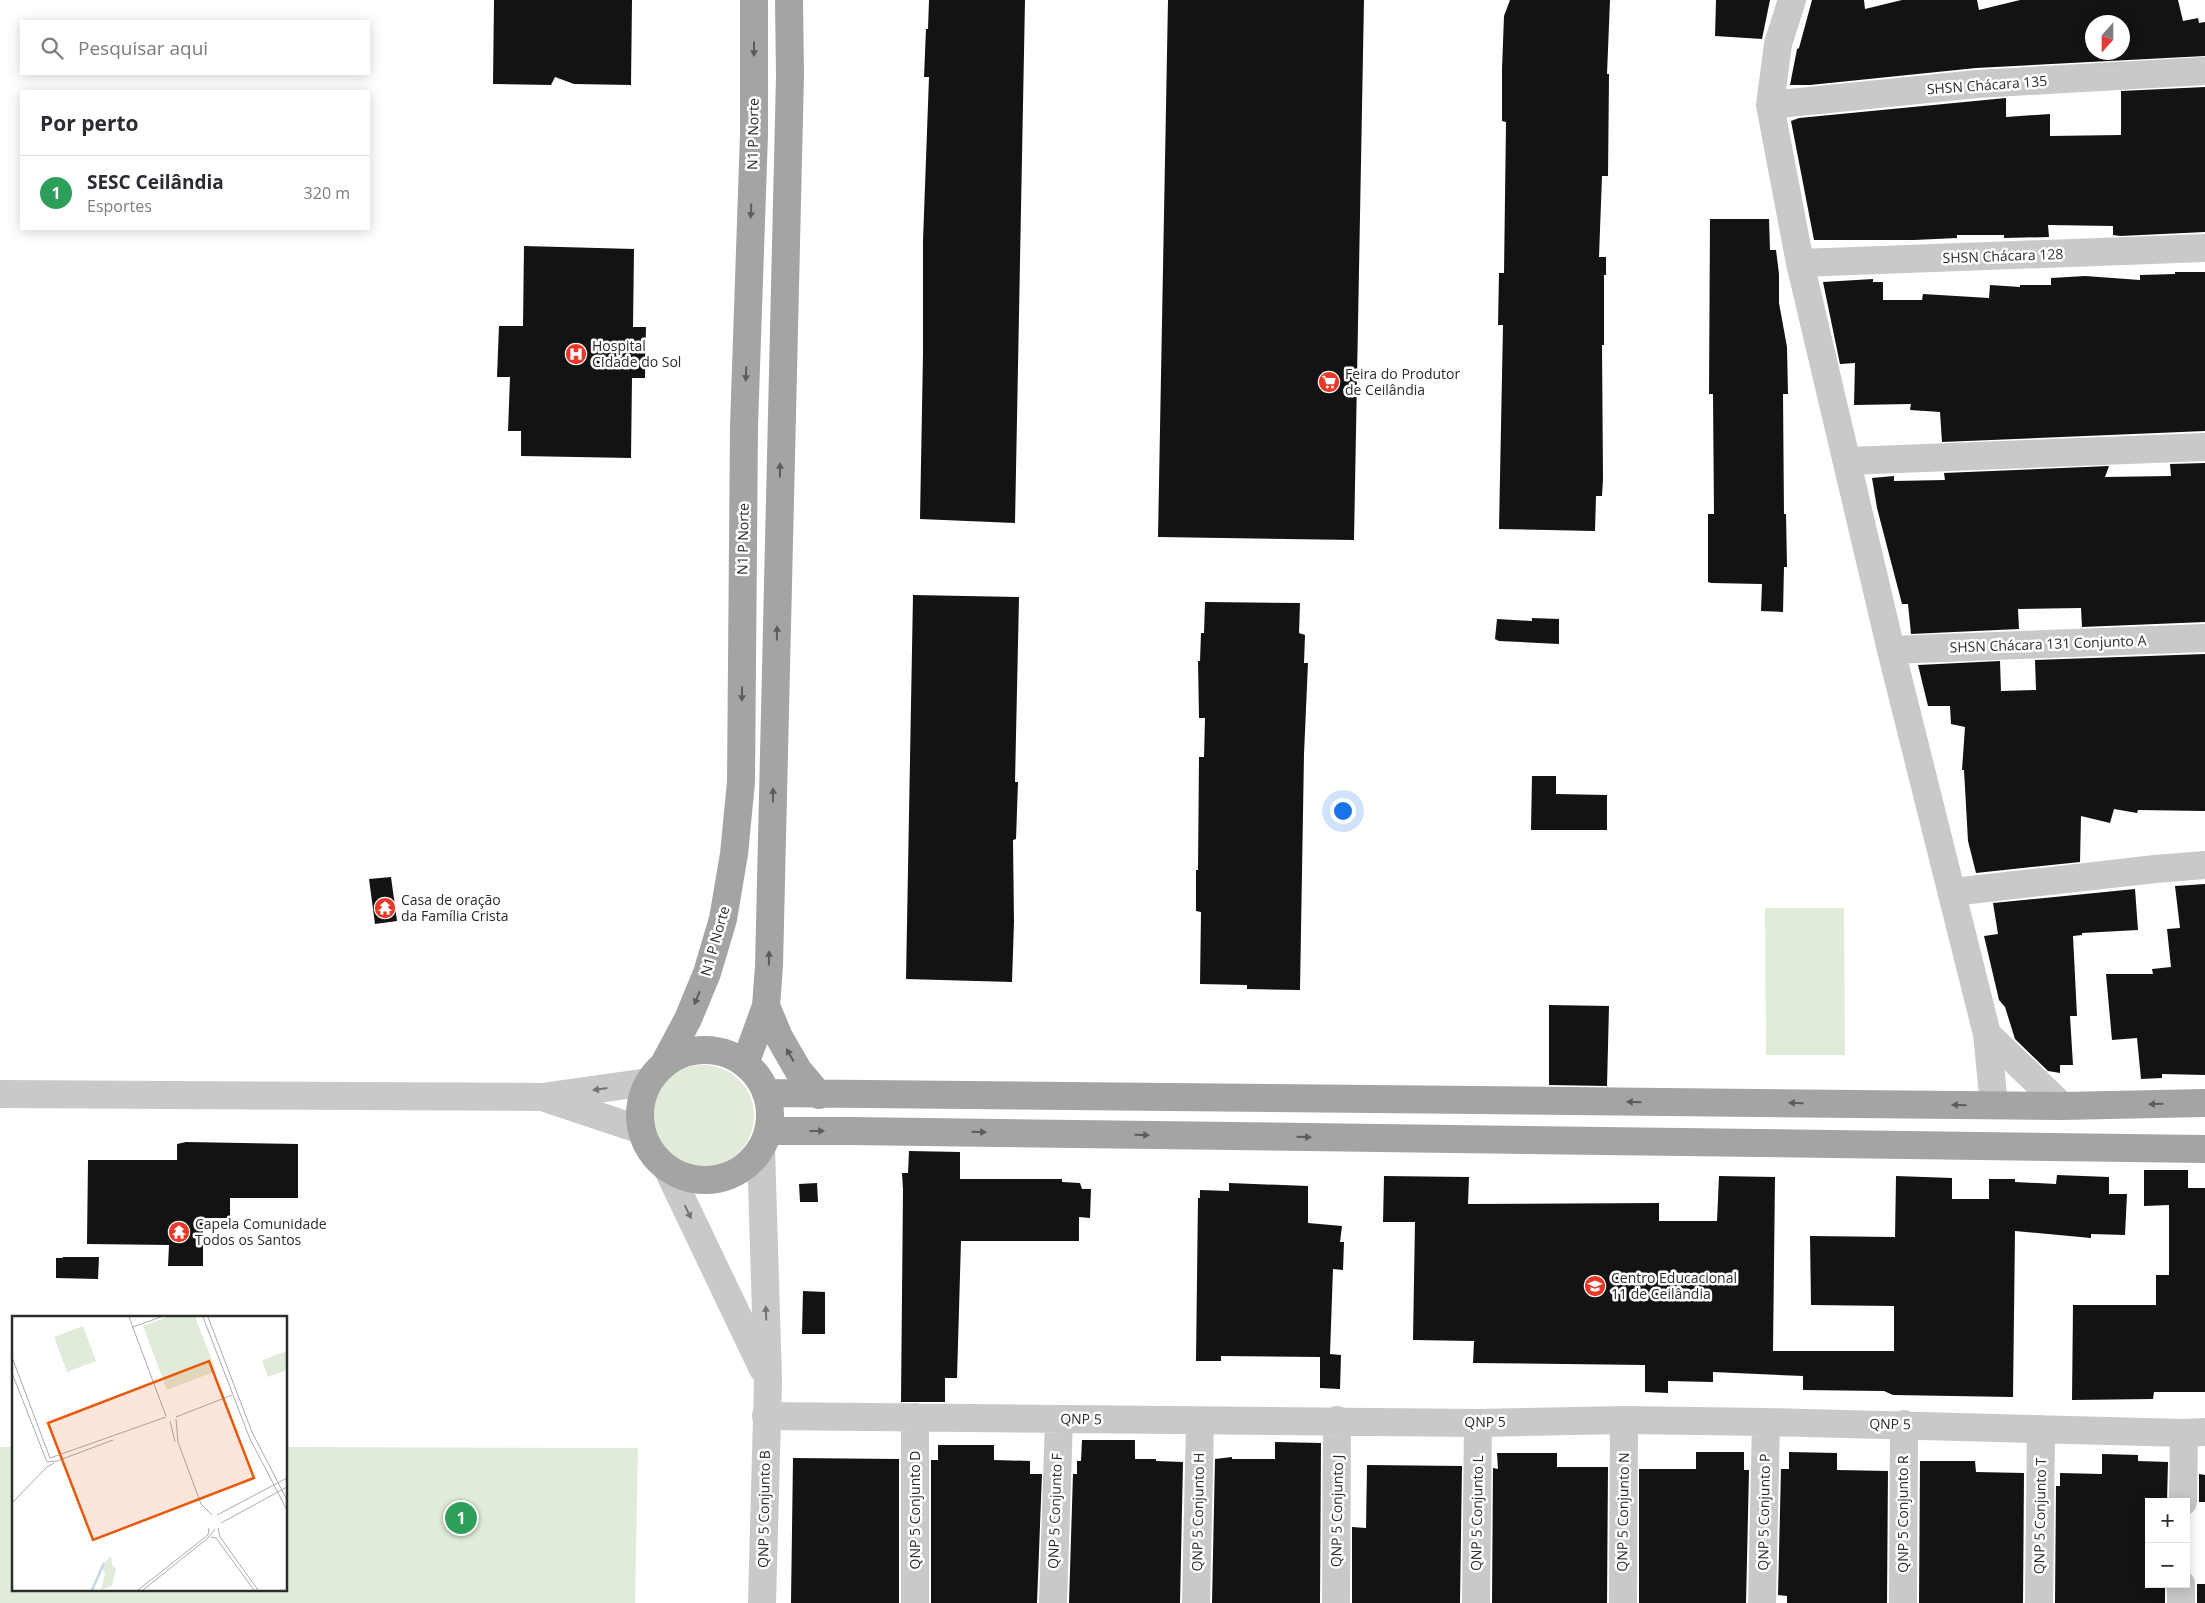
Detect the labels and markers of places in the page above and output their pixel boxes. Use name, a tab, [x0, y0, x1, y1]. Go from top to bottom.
place label: Hospital CIdade do Sol	[592, 336, 681, 371]
hospital icon: Hospital CIdade do Sol	[564, 342, 588, 366]
place label: Feira do Produtor de Ceilândia	[1345, 364, 1461, 399]
supermarket icon: Feira do Produtor de Ceilândia	[1317, 370, 1341, 394]
place label: Casa de oração da Família Crista	[401, 890, 508, 925]
temple icon: Casa de oração da Família Crista	[373, 896, 397, 920]
place label: Capela Comunidade Todos os Santos	[195, 1214, 327, 1249]
temple icon: Capela Comunidade Todos os Santos	[167, 1220, 191, 1244]
place label: Centro Educacional 11 de Ceilândia	[1611, 1268, 1737, 1303]
school or university icon: Centro Educacional 11 de Ceilândia	[1583, 1274, 1607, 1298]
pin: 1	[445, 1499, 477, 1537]

